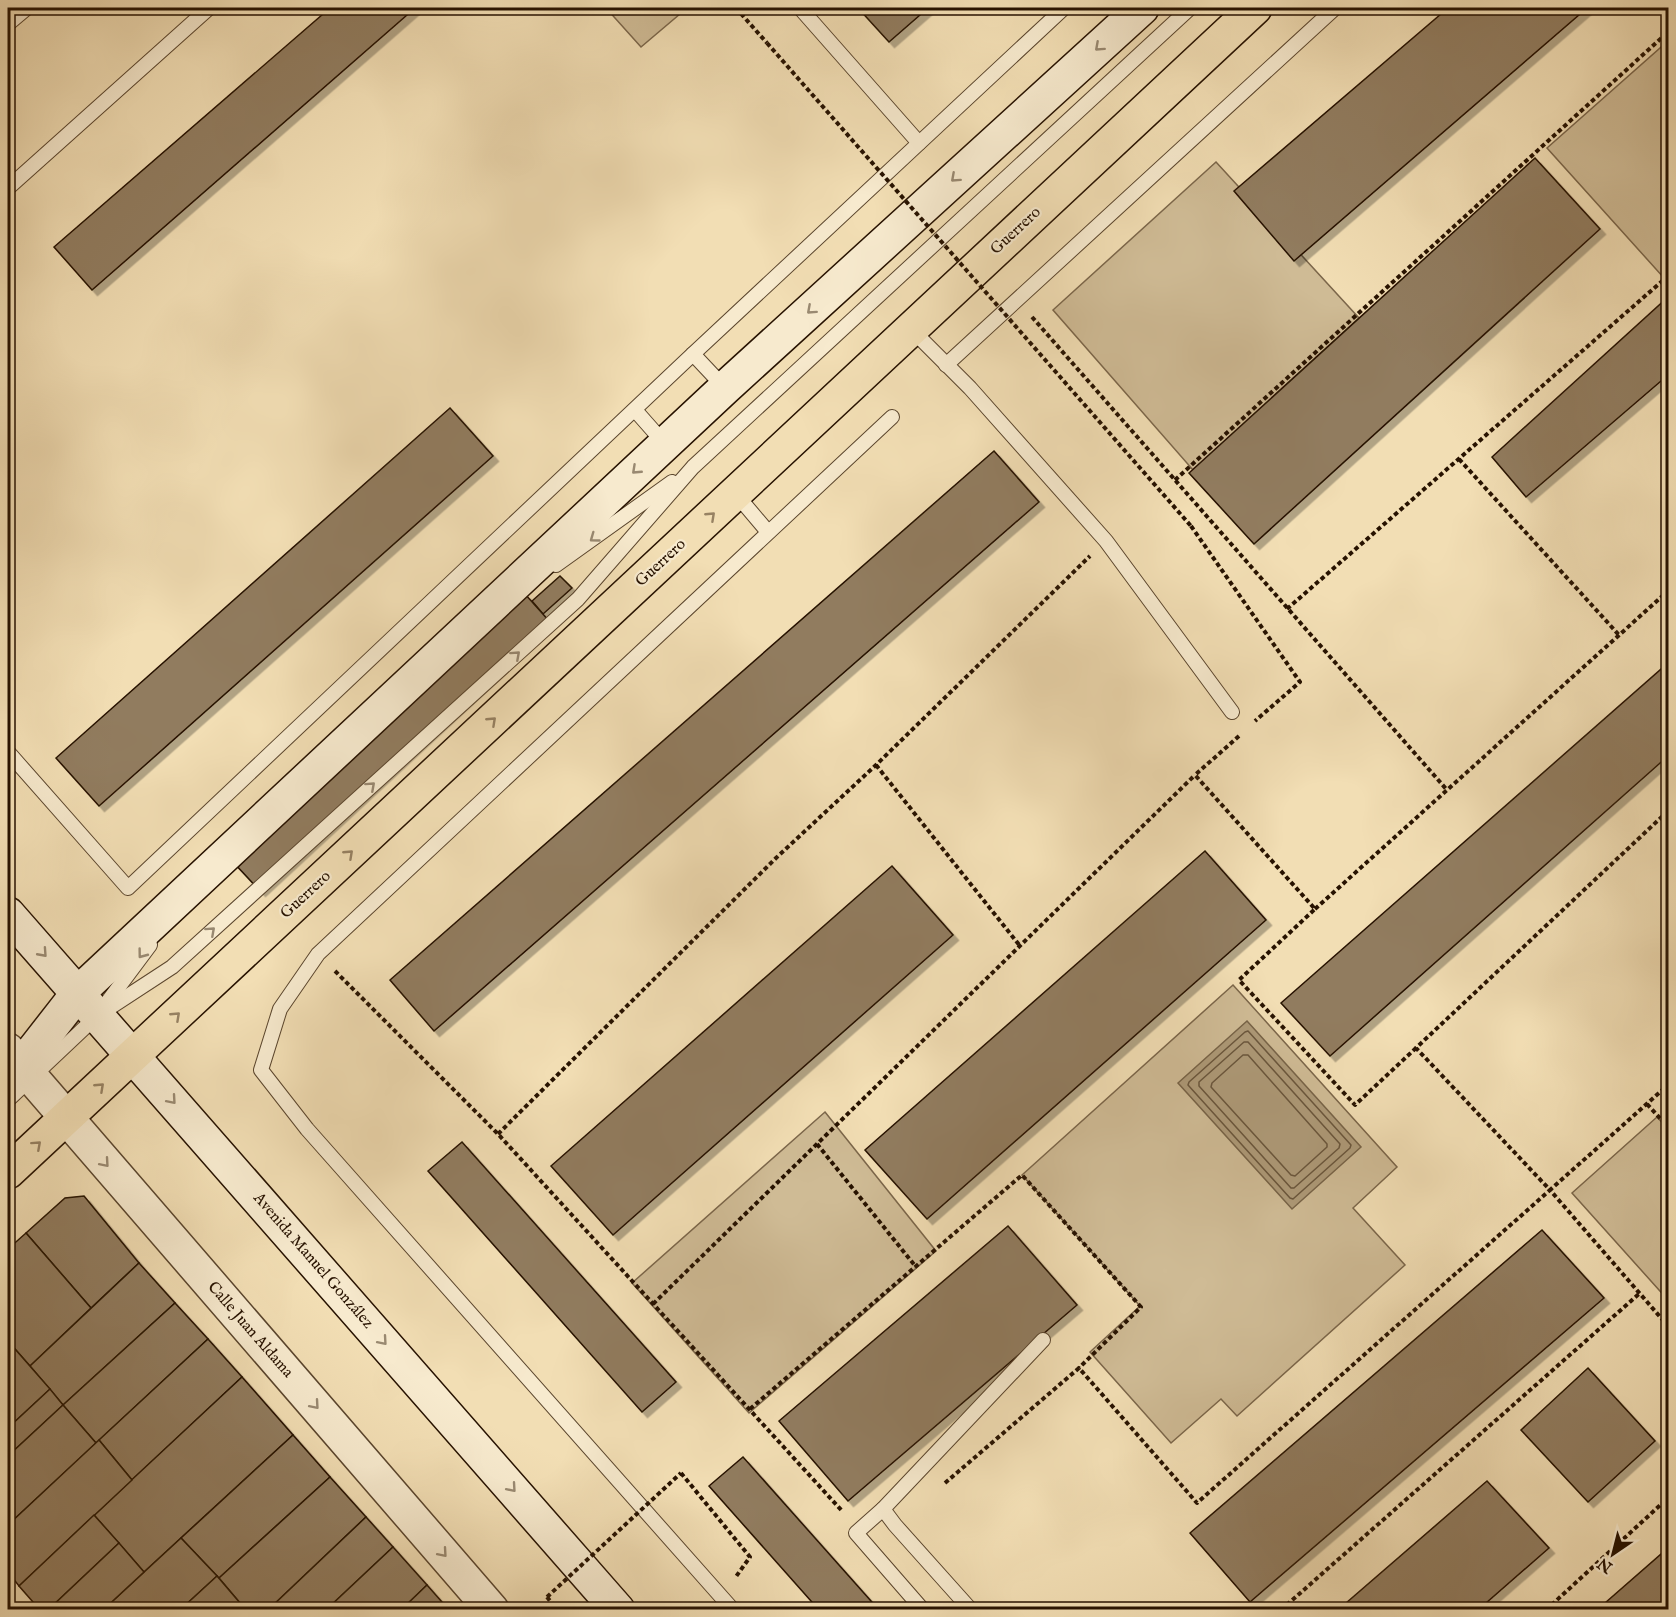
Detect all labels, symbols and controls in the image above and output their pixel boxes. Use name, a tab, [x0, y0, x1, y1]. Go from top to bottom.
one-way arrow	[1095, 40, 1106, 51]
one-way arrow	[951, 171, 962, 182]
street label: Guerrero	[987, 202, 1046, 259]
one-way arrow	[807, 303, 817, 314]
one-way arrow	[633, 463, 644, 474]
one-way arrow	[704, 512, 715, 523]
one-way arrow	[590, 531, 601, 542]
street label: Guerrero	[632, 534, 691, 591]
one-way arrow	[509, 651, 519, 662]
one-way arrow	[485, 717, 496, 728]
one-way arrow	[364, 782, 375, 793]
one-way arrow	[343, 850, 353, 861]
street label: Guerrero	[277, 866, 336, 923]
one-way arrow	[204, 927, 215, 938]
one-way arrow	[36, 946, 47, 957]
one-way arrow	[138, 948, 149, 959]
one-way arrow	[169, 1012, 180, 1023]
one-way arrow	[93, 1083, 104, 1094]
one-way arrow	[165, 1093, 176, 1103]
one-way arrow	[30, 1142, 41, 1153]
one-way arrow	[98, 1156, 109, 1167]
street label: Avenida Manuel González	[248, 1188, 377, 1333]
street label: Calle Juan Aldama	[203, 1278, 297, 1382]
one-way arrow	[376, 1334, 387, 1345]
one-way arrow	[308, 1398, 319, 1409]
one-way arrow	[505, 1481, 516, 1492]
north arrow	[1583, 1524, 1643, 1584]
one-way arrow	[436, 1546, 447, 1557]
text: N	[1594, 1552, 1618, 1577]

